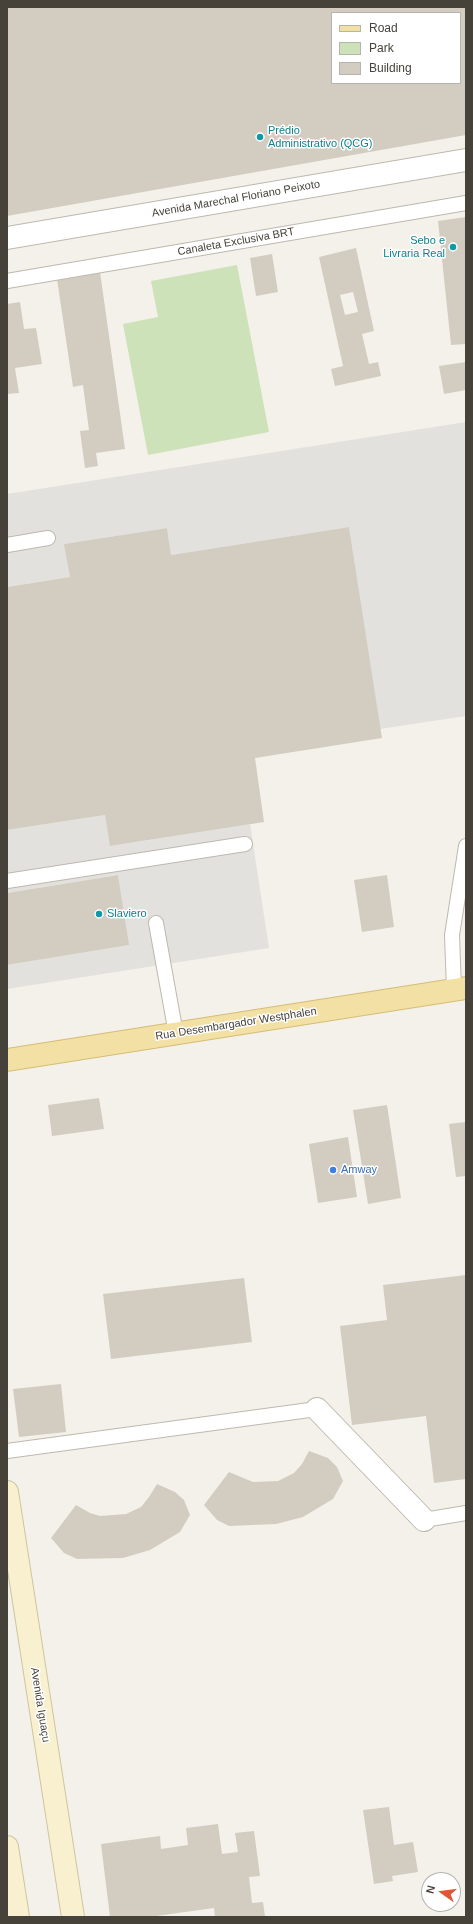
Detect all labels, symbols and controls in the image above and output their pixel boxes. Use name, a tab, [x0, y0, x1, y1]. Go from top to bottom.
legend	[331, 12, 461, 84]
text: Road	[369, 21, 398, 35]
text: Park	[369, 41, 394, 55]
text: Building	[369, 61, 412, 75]
place label: Prédio Administrativo (QCG)	[268, 124, 373, 150]
marker: Prédio Administrativo (QCG)	[255, 132, 265, 142]
street label: Avenida Marechal Floriano Peixoto	[151, 178, 321, 220]
street label: Canaleta Exclusiva BRT	[177, 225, 295, 259]
place label: Sebo e Livraria Real	[383, 234, 445, 260]
marker: Sebo e Livraria Real	[448, 242, 458, 252]
place label: Slaviero	[107, 907, 147, 921]
marker: Slaviero	[94, 909, 104, 919]
street label: Rua Desembargador Westphalen	[154, 1005, 318, 1043]
place label: Amway	[341, 1163, 377, 1177]
marker: Amway	[328, 1165, 338, 1175]
street label: Avenida Iguaçu	[28, 1667, 52, 1743]
north arrow	[421, 1872, 461, 1912]
text: N	[424, 1884, 437, 1895]

